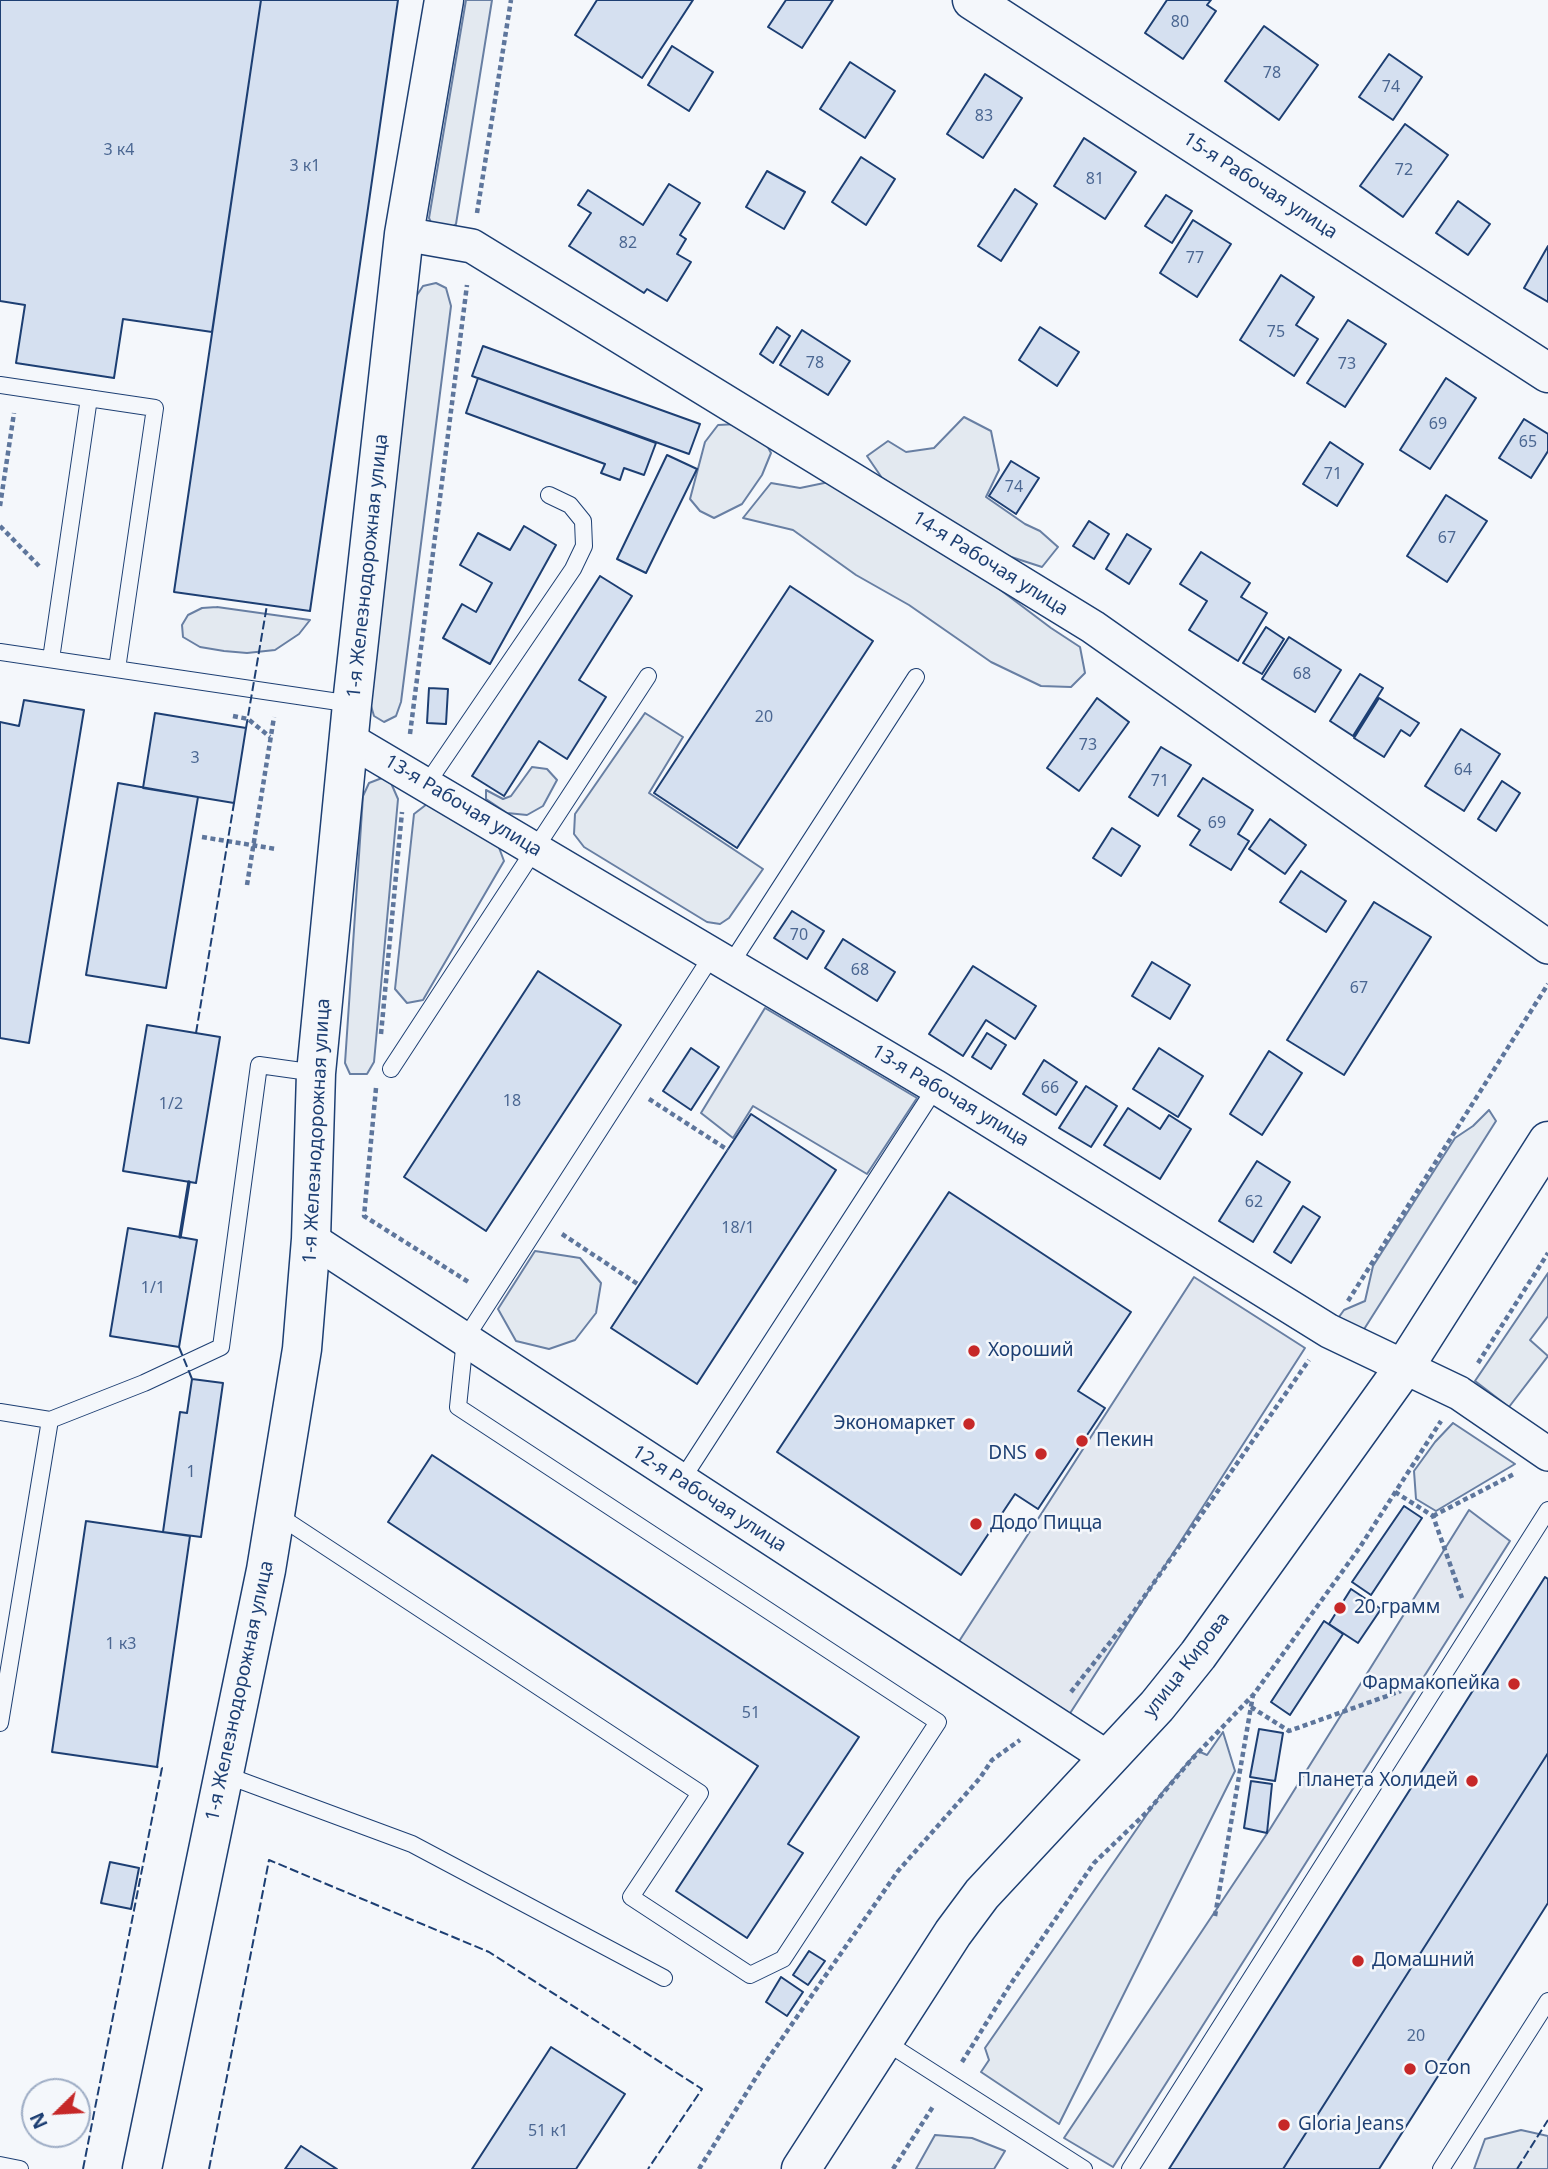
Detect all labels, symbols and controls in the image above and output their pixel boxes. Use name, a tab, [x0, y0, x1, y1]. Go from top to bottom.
house number: 80	[1171, 12, 1189, 32]
house number: 78	[1263, 63, 1281, 83]
house number: 74	[1382, 77, 1400, 97]
house number: 83	[975, 106, 993, 126]
street label: 15-я Рабочая улица	[1179, 128, 1341, 244]
house number: 3 к4	[104, 140, 134, 160]
house number: 3 к1	[290, 156, 320, 176]
house number: 72	[1395, 160, 1413, 180]
house number: 81	[1086, 169, 1104, 189]
house number: 82	[619, 233, 637, 253]
house number: 77	[1186, 248, 1204, 268]
house number: 75	[1267, 322, 1285, 342]
house number: 78	[806, 353, 824, 373]
house number: 73	[1338, 354, 1356, 374]
house number: 69	[1429, 414, 1447, 434]
house number: 65	[1519, 432, 1537, 452]
street label: 1-я Железнодорожная улица	[343, 433, 393, 699]
house number: 71	[1324, 464, 1342, 484]
house number: 74	[1005, 477, 1023, 497]
street label: 14-я Рабочая улица	[908, 507, 1072, 621]
house number: 67	[1438, 528, 1456, 548]
house number: 68	[1293, 664, 1311, 684]
house number: 20	[755, 707, 773, 727]
house number: 73	[1079, 735, 1097, 755]
house number: 3	[190, 748, 200, 768]
street label: 13-я Рабочая улица	[380, 750, 546, 862]
house number: 64	[1454, 760, 1472, 780]
house number: 71	[1151, 771, 1169, 791]
house number: 69	[1208, 813, 1226, 833]
house number: 70	[790, 925, 808, 945]
house number: 68	[851, 960, 869, 980]
house number: 67	[1350, 978, 1368, 998]
street label: 1-я Железнодорожная улица	[299, 998, 335, 1264]
street label: 13-я Рабочая улица	[867, 1040, 1033, 1152]
house number: 66	[1041, 1078, 1059, 1098]
house number: 18	[503, 1091, 521, 1111]
house number: 1/2	[159, 1094, 183, 1114]
house number: 62	[1245, 1192, 1263, 1212]
house number: 18/1	[721, 1218, 755, 1238]
house number: 1/1	[141, 1278, 165, 1298]
place label: Хороший	[988, 1340, 1073, 1362]
marker: Хороший	[966, 1343, 982, 1359]
place label: Экономаркет	[833, 1413, 955, 1435]
marker: Экономаркет	[961, 1416, 977, 1432]
place label: Пекин	[1096, 1430, 1154, 1452]
marker: Пекин	[1074, 1433, 1090, 1449]
street label: 12-я Рабочая улица	[628, 1441, 790, 1557]
place label: DNS	[988, 1443, 1027, 1465]
marker: DNS	[1033, 1446, 1049, 1462]
house number: 1	[186, 1462, 196, 1482]
place label: Додо Пицца	[990, 1513, 1102, 1535]
marker: Додо Пицца	[968, 1516, 984, 1532]
street label: 1-я Железнодорожная улица	[201, 1559, 279, 1823]
place label: 20 грамм	[1354, 1597, 1440, 1619]
marker: 20 грамм	[1332, 1600, 1348, 1616]
street label: улица Кирова	[1139, 1608, 1235, 1722]
house number: 1 к3	[106, 1634, 136, 1654]
place label: Фармакопейка	[1362, 1673, 1500, 1695]
marker: Фармакопейка	[1506, 1676, 1522, 1692]
house number: 51	[742, 1703, 760, 1723]
place label: Планета Холидей	[1297, 1770, 1458, 1792]
marker: Планета Холидей	[1464, 1773, 1480, 1789]
place label: Домашний	[1372, 1950, 1475, 1972]
marker: Домашний	[1350, 1953, 1366, 1969]
house number: 20	[1407, 2026, 1425, 2046]
place label: Ozon	[1424, 2058, 1471, 2080]
marker: Ozon	[1402, 2061, 1418, 2077]
north arrow	[21, 2078, 91, 2148]
text: N	[24, 2108, 54, 2133]
place label: Gloria Jeans	[1298, 2114, 1404, 2136]
marker: Gloria Jeans	[1276, 2117, 1292, 2133]
house number: 51 к1	[528, 2121, 568, 2141]

